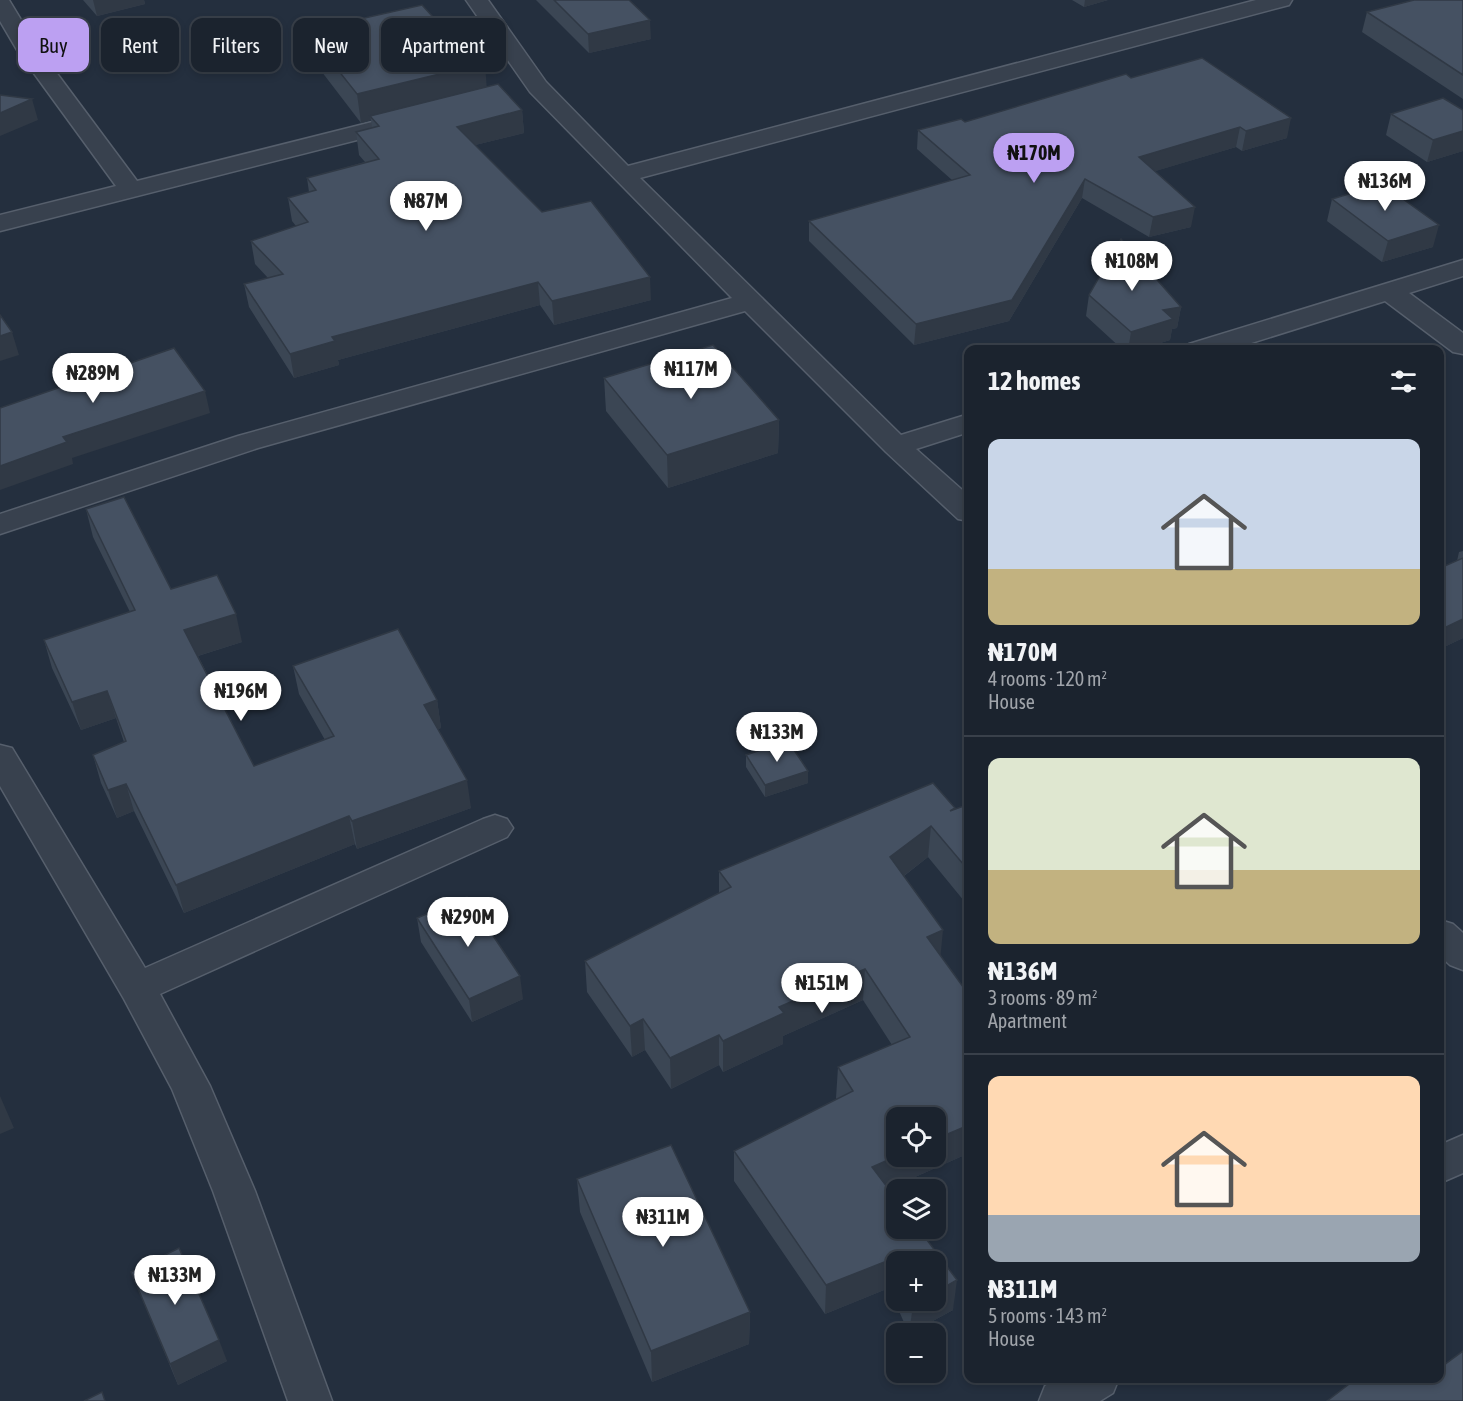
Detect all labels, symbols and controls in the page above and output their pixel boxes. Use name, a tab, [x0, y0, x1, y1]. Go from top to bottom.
chip: Buy	[18, 18, 89, 72]
chip: Rent	[101, 18, 179, 72]
chip: Filters	[191, 18, 281, 72]
chip: New	[293, 18, 369, 72]
chip: Apartment	[381, 18, 506, 72]
pin: ₦170M	[992, 133, 1076, 184]
text: ₦170M	[1007, 141, 1061, 164]
pin: ₦136M	[1343, 161, 1427, 212]
text: ₦136M	[1358, 169, 1412, 192]
pin: ₦87M	[390, 181, 462, 232]
text: ₦87M	[404, 189, 448, 212]
pin: ₦108M	[1090, 241, 1174, 292]
text: ₦108M	[1105, 249, 1159, 272]
pin: ₦117M	[649, 349, 733, 400]
pin: ₦289M	[51, 353, 135, 404]
text: ₦117M	[664, 357, 718, 380]
text: ₦289M	[66, 361, 120, 384]
icon: filters	[1387, 365, 1420, 398]
text: 12 homes	[988, 366, 1081, 396]
icon: home	[1150, 478, 1258, 586]
text: ₦170M	[988, 637, 1057, 667]
text: 4 rooms · 120 m²	[988, 667, 1107, 690]
pin: ₦196M	[199, 671, 283, 722]
text: ₦196M	[214, 679, 268, 702]
text: House	[988, 690, 1035, 713]
pin: ₦133M	[735, 712, 819, 763]
text: ₦133M	[750, 720, 804, 743]
icon: home	[1150, 797, 1258, 905]
pin: ₦290M	[426, 897, 510, 948]
text: ₦290M	[441, 905, 495, 928]
text: ₦136M	[988, 956, 1057, 986]
pin: ₦151M	[780, 963, 864, 1014]
text: ₦151M	[795, 971, 849, 994]
text: 3 rooms · 89 m²	[988, 986, 1098, 1009]
text: Apartment	[988, 1009, 1067, 1032]
map controls	[886, 1107, 946, 1383]
button: locate	[886, 1107, 946, 1167]
icon: home	[1150, 1115, 1258, 1223]
button: layers	[886, 1179, 946, 1239]
pin: ₦311M	[621, 1197, 705, 1248]
text: ₦311M	[636, 1205, 690, 1228]
button: +	[886, 1251, 946, 1311]
pin: ₦133M	[133, 1255, 217, 1306]
text: ₦133M	[148, 1263, 202, 1286]
text: ₦311M	[988, 1274, 1057, 1304]
text: 5 rooms · 143 m²	[988, 1304, 1107, 1327]
button: −	[886, 1323, 946, 1383]
text: House	[988, 1327, 1035, 1350]

